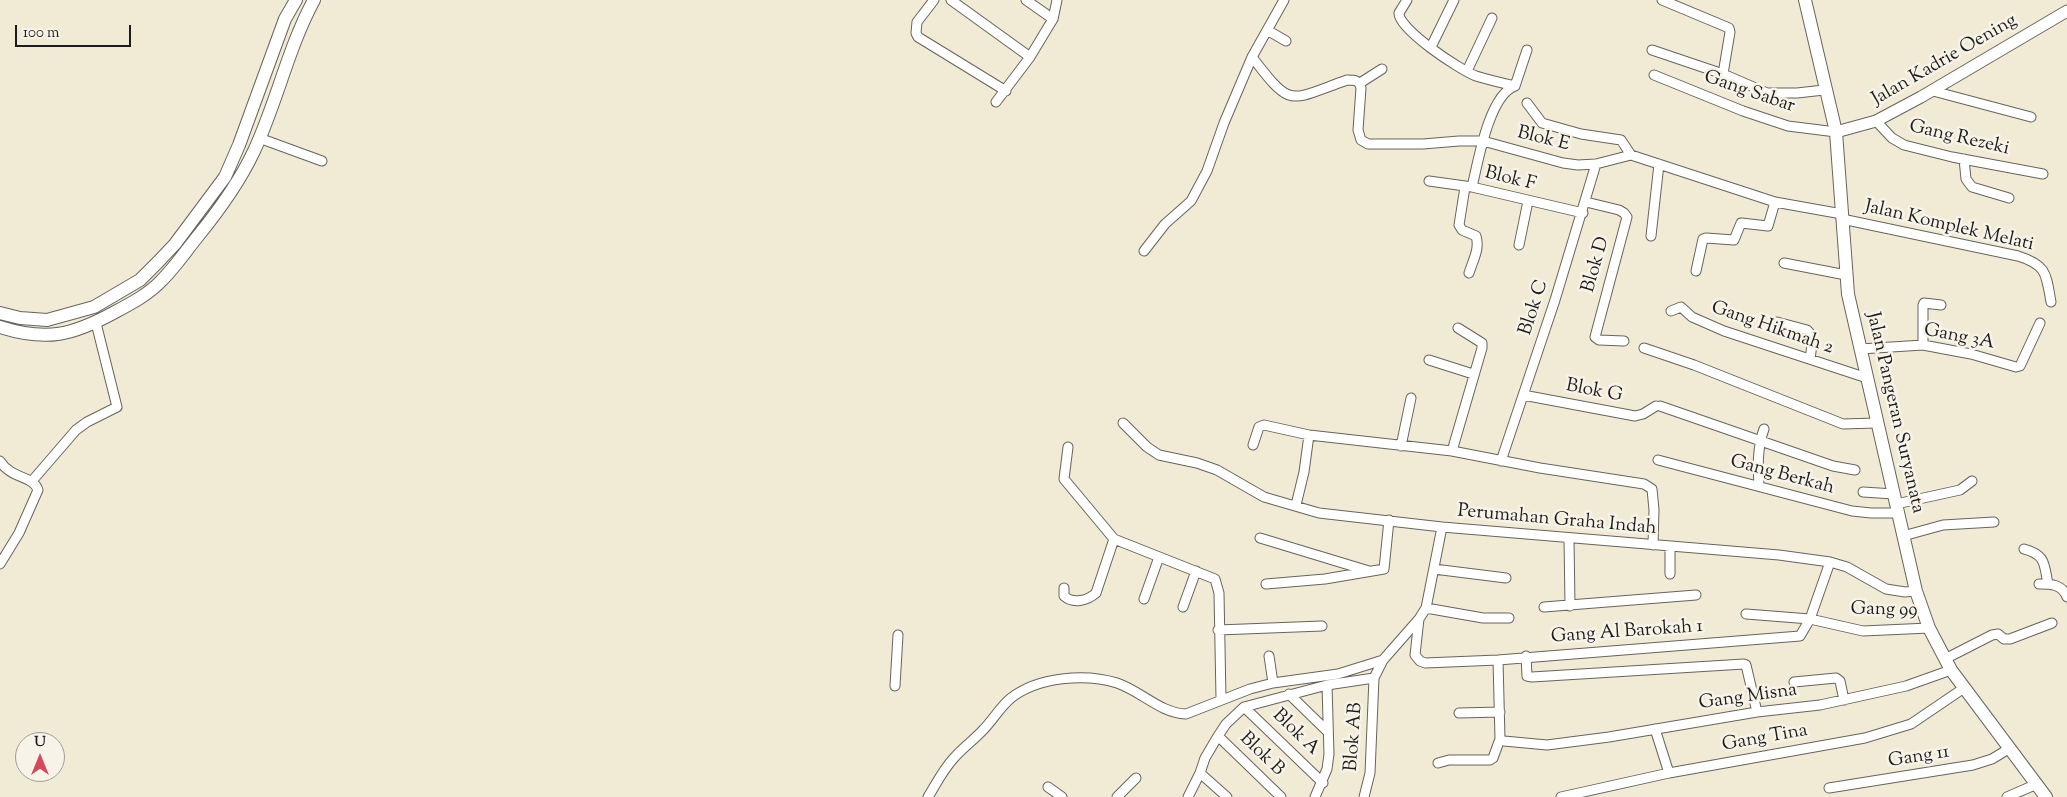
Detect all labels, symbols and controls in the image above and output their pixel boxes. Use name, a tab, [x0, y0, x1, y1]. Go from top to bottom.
street label: Jalan Kadrie Oening	[1868, 10, 2022, 112]
scale bar	[18, 15, 134, 47]
text: 100 m	[23, 23, 59, 44]
street label: Gang Sabar	[1701, 67, 1797, 119]
street label: Gang Rezeki	[1907, 116, 2011, 162]
street label: Blok E	[1514, 123, 1572, 157]
street label: Blok F	[1482, 163, 1538, 197]
street label: Jalan Komplek Melati	[1862, 196, 2036, 258]
street label: Blok D	[1578, 235, 1616, 295]
street label: Blok C	[1515, 277, 1555, 339]
street label: Gang Hikmah 2	[1708, 297, 1836, 361]
street label: Jalan Pangeran Suryanata	[1860, 310, 1928, 516]
street label: Gang 3A	[1922, 320, 1996, 356]
street label: Blok G	[1564, 375, 1624, 409]
street label: Gang Berkah	[1727, 451, 1837, 501]
street label: Perumahan Graha Indah	[1456, 501, 1658, 541]
street label: Gang 99	[1850, 599, 1918, 623]
street label: Gang Al Barokah 1	[1550, 616, 1704, 650]
street label: Gang Misna	[1697, 680, 1799, 716]
street label: Blok AB	[1341, 702, 1369, 772]
street label: Blok A	[1267, 705, 1323, 761]
street label: Gang Tina	[1720, 720, 1810, 758]
street label: Blok B	[1234, 728, 1288, 782]
north arrow	[15, 732, 65, 782]
text: U	[34, 733, 46, 753]
street label: Gang 11	[1887, 742, 1951, 774]

